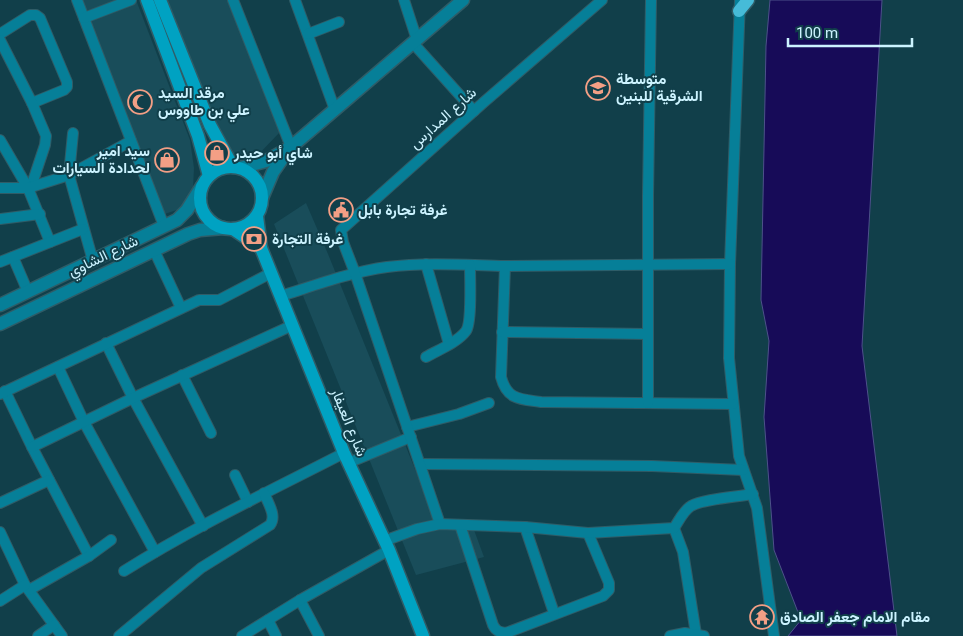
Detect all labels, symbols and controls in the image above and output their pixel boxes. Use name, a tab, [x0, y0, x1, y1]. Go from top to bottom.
scale bar	[788, 15, 912, 47]
text: 100 m	[796, 24, 838, 42]
place label: متوسطة الشرقية للبنين	[616, 70, 703, 105]
school or university icon: متوسطة الشرقية للبنين	[585, 75, 611, 101]
street label: شارع المدارس	[406, 83, 481, 154]
place label: مرقد السيد علي بن طاووس	[158, 84, 250, 123]
mosque icon: مرقد السيد علي بن طاووس	[127, 89, 153, 115]
shop icon: شاي أبو حيدر	[204, 140, 230, 166]
place label: سيد امير لحدادة السيارات	[52, 142, 150, 177]
place label: شاي أبو حيدر	[233, 144, 313, 166]
shop icon: سيد امير لحدادة السيارات	[154, 147, 180, 173]
public building icon: غرفة تجارة بابل	[328, 197, 354, 223]
place label: غرفة تجارة بابل	[358, 201, 447, 219]
bank icon: غرفة التجارة	[241, 226, 267, 252]
place label: غرفة التجارة	[272, 230, 343, 248]
street label: شارع الشاوي	[65, 231, 143, 284]
street label: شارع العيفار	[325, 384, 371, 460]
temple icon: مقام الامام جعفر الصادق	[749, 604, 775, 630]
place label: مقام الامام جعفر الصادق	[780, 608, 930, 627]

